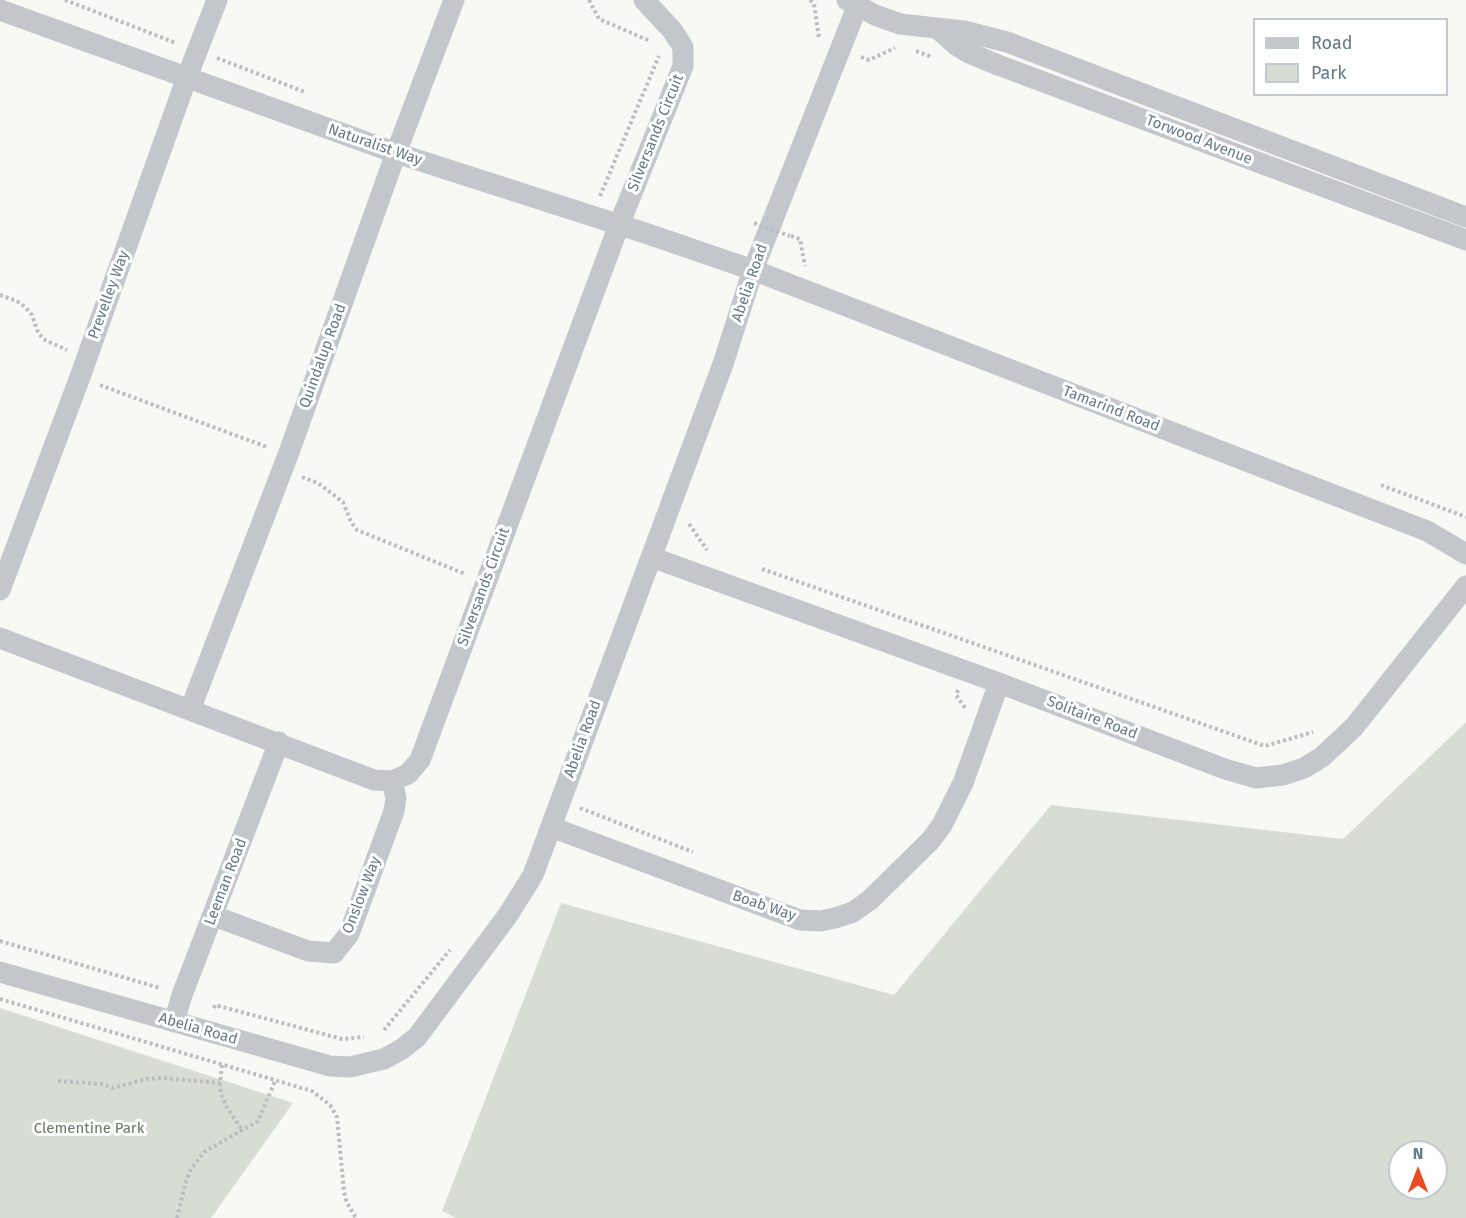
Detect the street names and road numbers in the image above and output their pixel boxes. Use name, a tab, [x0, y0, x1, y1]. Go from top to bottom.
street label: Silversands Circuit	[624, 72, 688, 194]
street label: Torwood Avenue	[1143, 111, 1255, 169]
street label: Naturalist Way	[326, 121, 424, 169]
street label: Abelia Road	[728, 242, 772, 324]
street label: Prevelley Way	[85, 248, 133, 342]
street label: Quindalup Road	[296, 301, 350, 411]
street label: Tamarind Road	[1060, 382, 1162, 436]
street label: Silversands Circuit	[454, 525, 514, 649]
street label: Solitaire Road	[1044, 693, 1140, 743]
street label: Abelia Road	[561, 698, 605, 780]
street label: Leeman Road	[201, 836, 251, 928]
street label: Onslow Way	[339, 854, 385, 936]
street label: Boab Way	[730, 887, 798, 925]
street label: Abelia Road	[157, 1009, 239, 1049]

